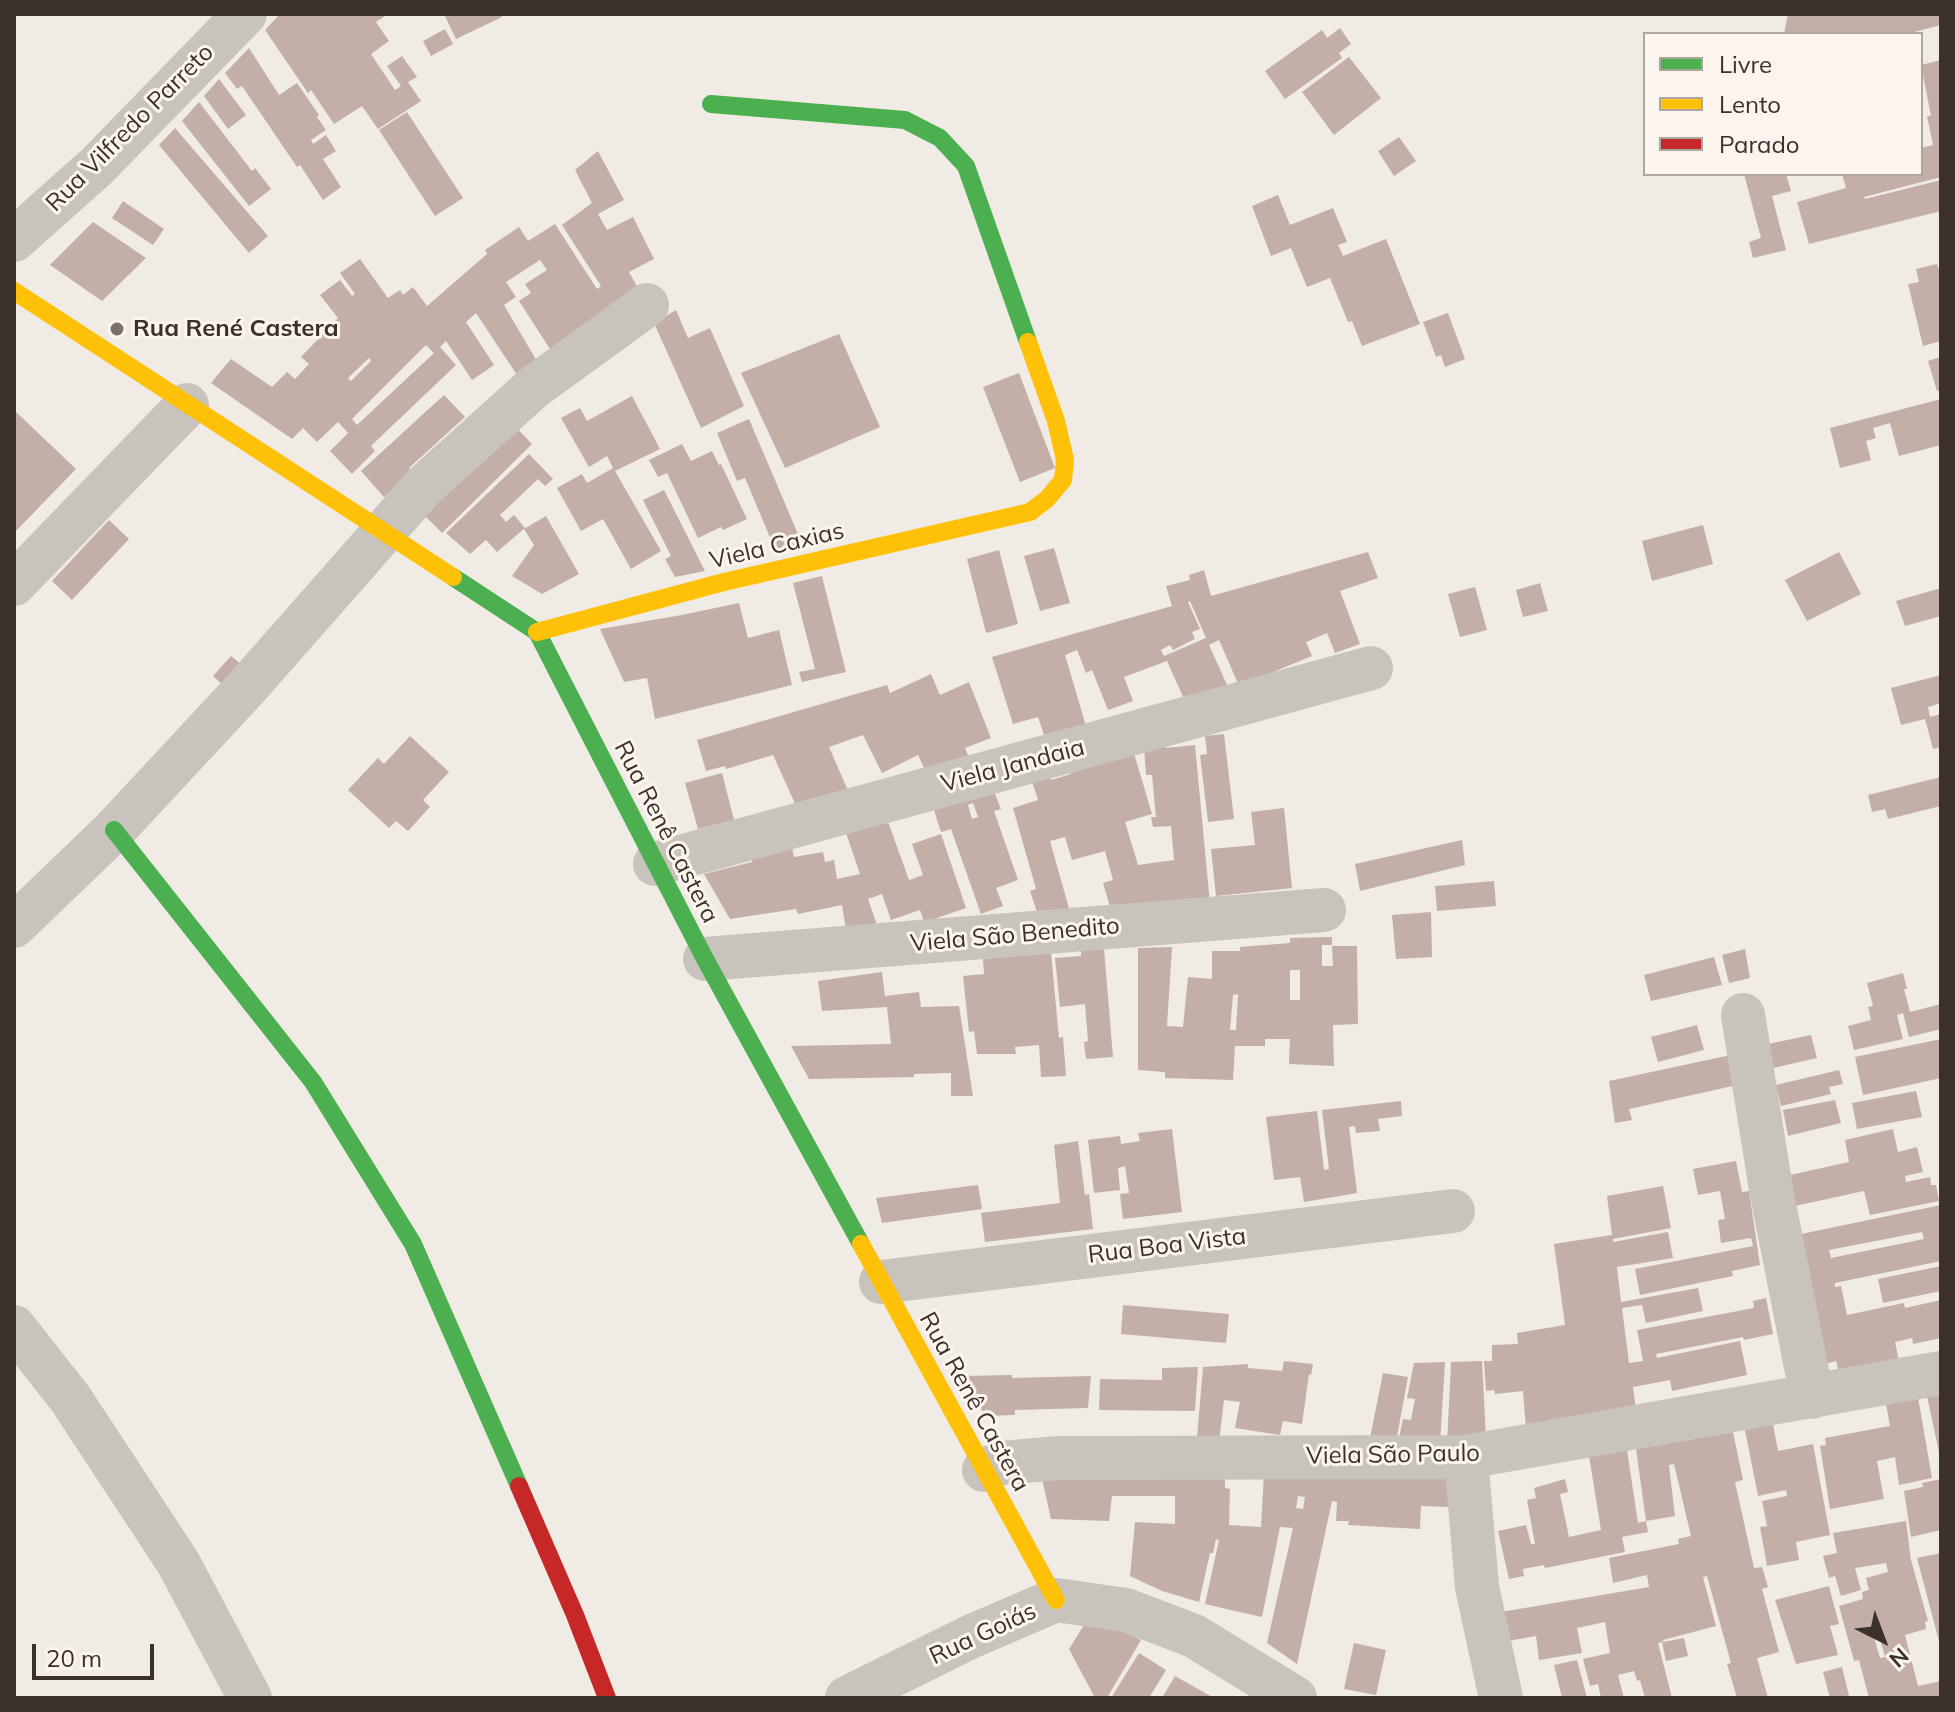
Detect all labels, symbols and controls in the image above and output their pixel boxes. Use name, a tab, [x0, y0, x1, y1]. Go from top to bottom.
legend	[1643, 32, 1923, 176]
street label: Rua Vilfredo Parreto	[40, 38, 220, 218]
text: Livre	[1719, 49, 1772, 79]
text: Lento	[1719, 89, 1781, 119]
text: Parado	[1719, 129, 1800, 159]
place label: Rua René Castera	[133, 315, 339, 343]
marker: Rua René Castera	[108, 320, 126, 338]
street label: Viela Caxias	[707, 517, 847, 575]
street label: Viela Jandaia	[938, 733, 1088, 799]
street label: Rua Renê Castera	[608, 736, 724, 928]
street label: Viela São Benedito	[909, 912, 1121, 958]
street label: Rua Boa Vista	[1086, 1222, 1248, 1270]
street label: Rua Renê Castera	[913, 1307, 1035, 1497]
street label: Viela São Paulo	[1306, 1439, 1480, 1471]
street label: Rua Goiás	[925, 1597, 1041, 1671]
north arrow	[1843, 1600, 1923, 1680]
scale bar	[36, 1628, 158, 1678]
text: N	[1884, 1642, 1915, 1674]
text: 20 m	[46, 1643, 102, 1673]

